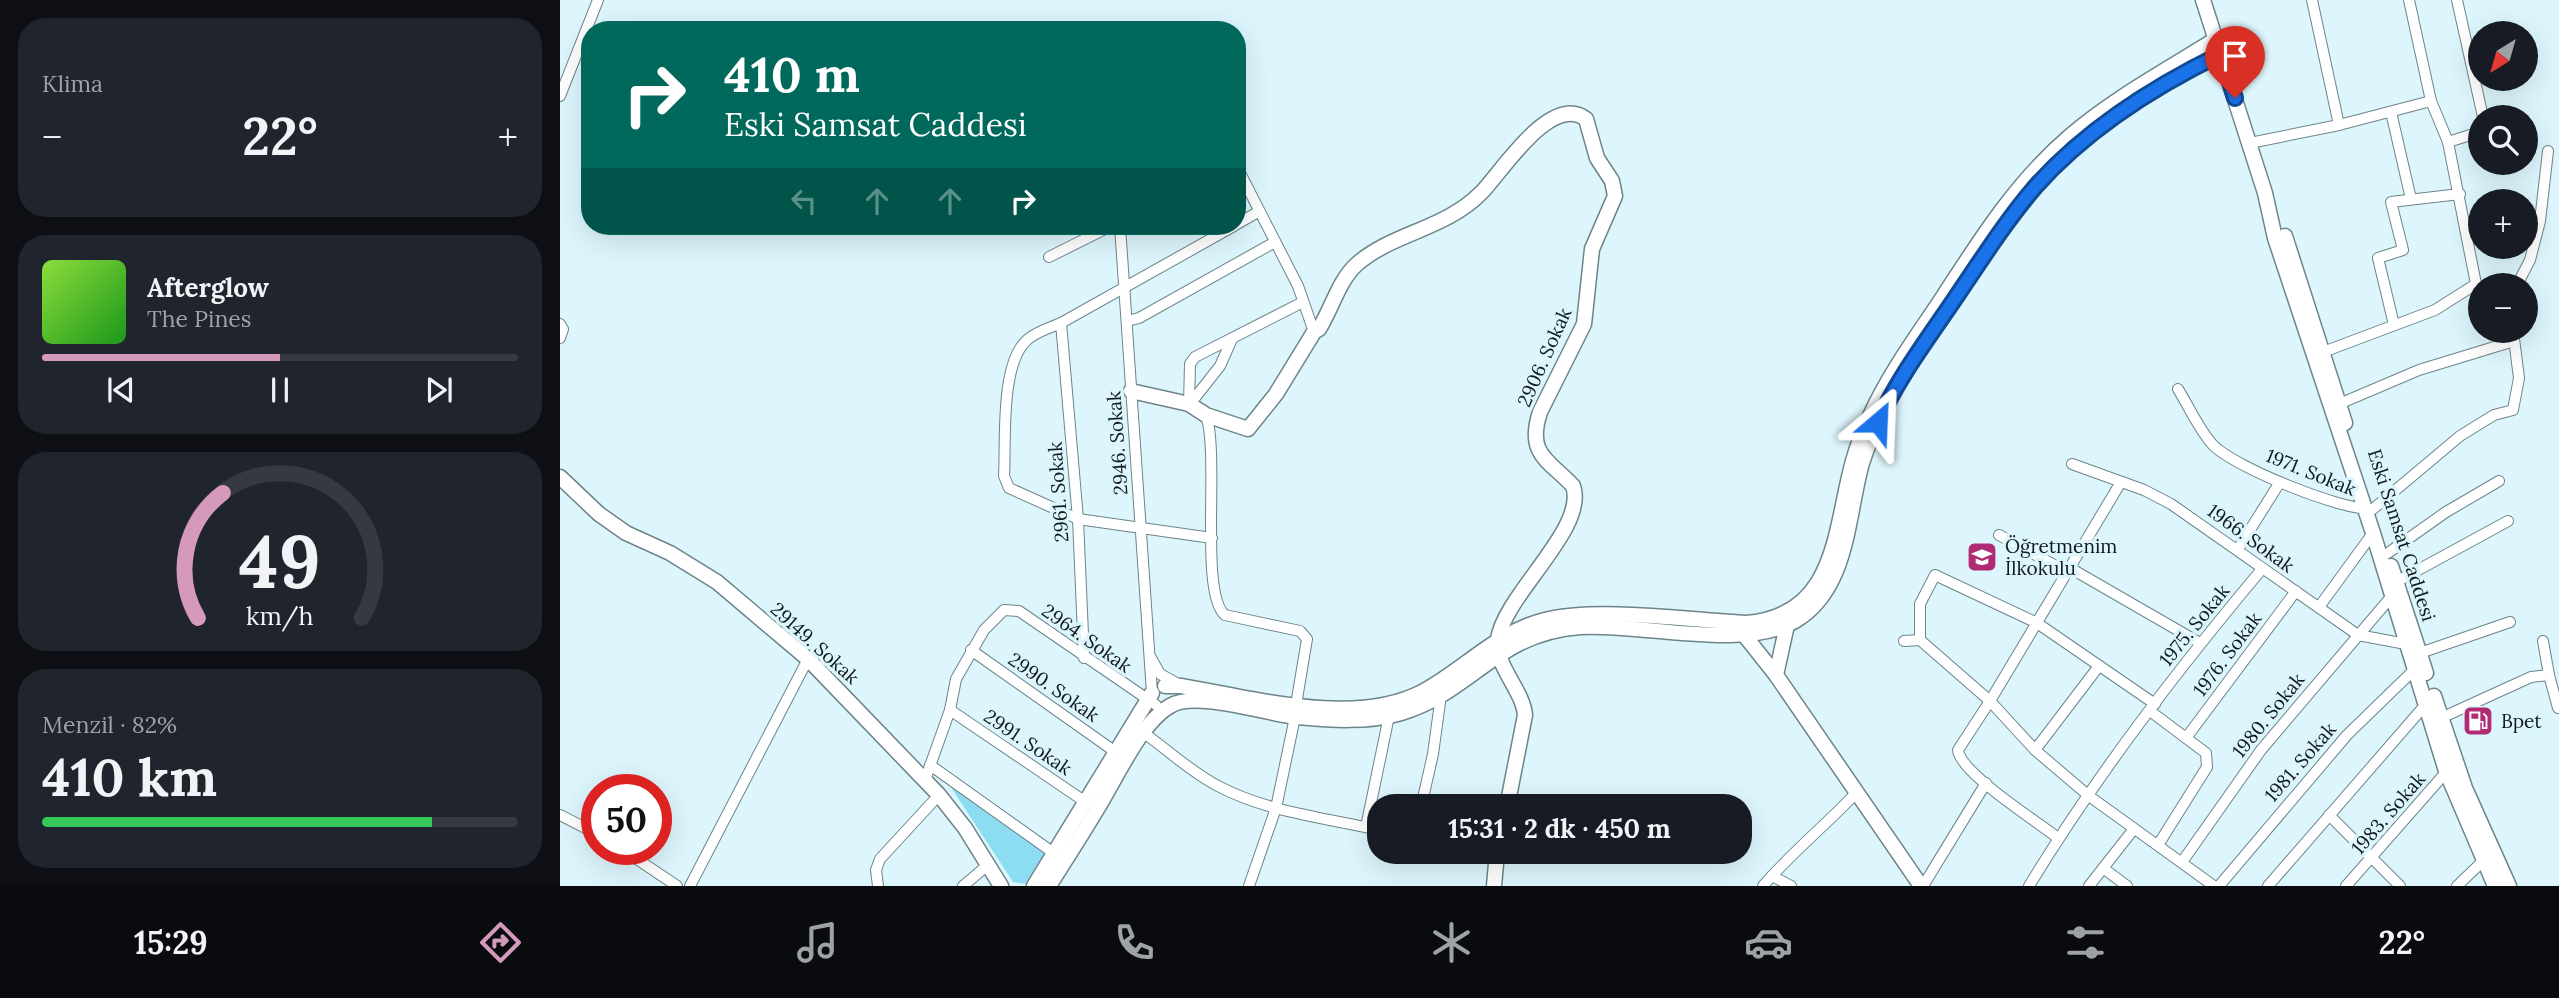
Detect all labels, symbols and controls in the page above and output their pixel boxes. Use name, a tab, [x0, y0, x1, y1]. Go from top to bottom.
north arrow	[2468, 21, 2538, 91]
map controls	[2468, 21, 2538, 343]
pin	[2205, 26, 2265, 98]
icon: arrive	[2216, 37, 2254, 75]
text: 410 m	[724, 43, 860, 105]
icon: right	[609, 49, 700, 140]
text: Klima	[42, 69, 103, 98]
text: 22°	[242, 103, 318, 169]
text: Eski Samsat Caddesi	[724, 104, 1027, 145]
button: search	[2468, 105, 2538, 175]
text: −	[42, 113, 62, 161]
text: +	[498, 113, 518, 161]
icon: left	[785, 182, 823, 220]
icon: ahead	[858, 182, 896, 220]
icon: ahead	[931, 182, 969, 220]
icon: right	[1004, 182, 1042, 220]
button: +	[2468, 189, 2538, 259]
text: Afterglow	[147, 271, 269, 304]
button: −	[2468, 273, 2538, 343]
street label: 2906. Sokak	[1512, 303, 1577, 410]
text: The Pines	[147, 304, 252, 333]
icon: previous	[102, 371, 140, 409]
icon: pause	[261, 371, 299, 409]
icon: next	[420, 371, 458, 409]
position arrow	[1841, 385, 1915, 459]
street label: 2946. Sokak	[1101, 389, 1133, 496]
street label: 2961. Sokak	[1042, 440, 1073, 543]
street label: 1971. Sokak	[2263, 443, 2360, 501]
street label: Eski Samsat Caddesi	[2363, 446, 2441, 624]
street label: 1966. Sokak	[2203, 498, 2300, 578]
text: 49	[239, 515, 321, 608]
place label: Öğretmenim İlkokulu	[2005, 534, 2117, 580]
school or university icon: Öğretmenim İlkokulu	[1965, 540, 1999, 574]
street label: 1975. Sokak	[2154, 579, 2235, 671]
street label: 29149. Sokak	[766, 597, 865, 690]
street label: 2964. Sokak	[1037, 598, 1137, 678]
text: km/h	[246, 599, 314, 631]
street label: 1976. Sokak	[2188, 607, 2267, 701]
street label: 2990. Sokak	[1004, 647, 1105, 728]
street label: 1980. Sokak	[2227, 667, 2310, 762]
street label: 2991. Sokak	[979, 704, 1077, 781]
fuel station icon: Bpet	[2461, 704, 2495, 738]
place label: Bpet	[2501, 709, 2542, 733]
text: Menzil · 82%	[42, 710, 177, 739]
street label: 1981. Sokak	[2259, 717, 2341, 807]
text: 410 km	[42, 744, 217, 810]
street label: 1983. Sokak	[2346, 766, 2431, 859]
speed limit sign: 50	[581, 774, 672, 865]
text: 15:31 · 2 dk · 450 m	[1448, 812, 1671, 845]
icon: directions	[476, 918, 525, 967]
icon: music	[793, 918, 842, 967]
icon: phone	[1110, 918, 1159, 967]
icon: climate	[1427, 918, 1476, 967]
icon: car	[1744, 918, 1793, 967]
icon: filters	[2061, 918, 2110, 967]
text: 15:29	[134, 922, 208, 963]
text: 22°	[2379, 922, 2425, 963]

